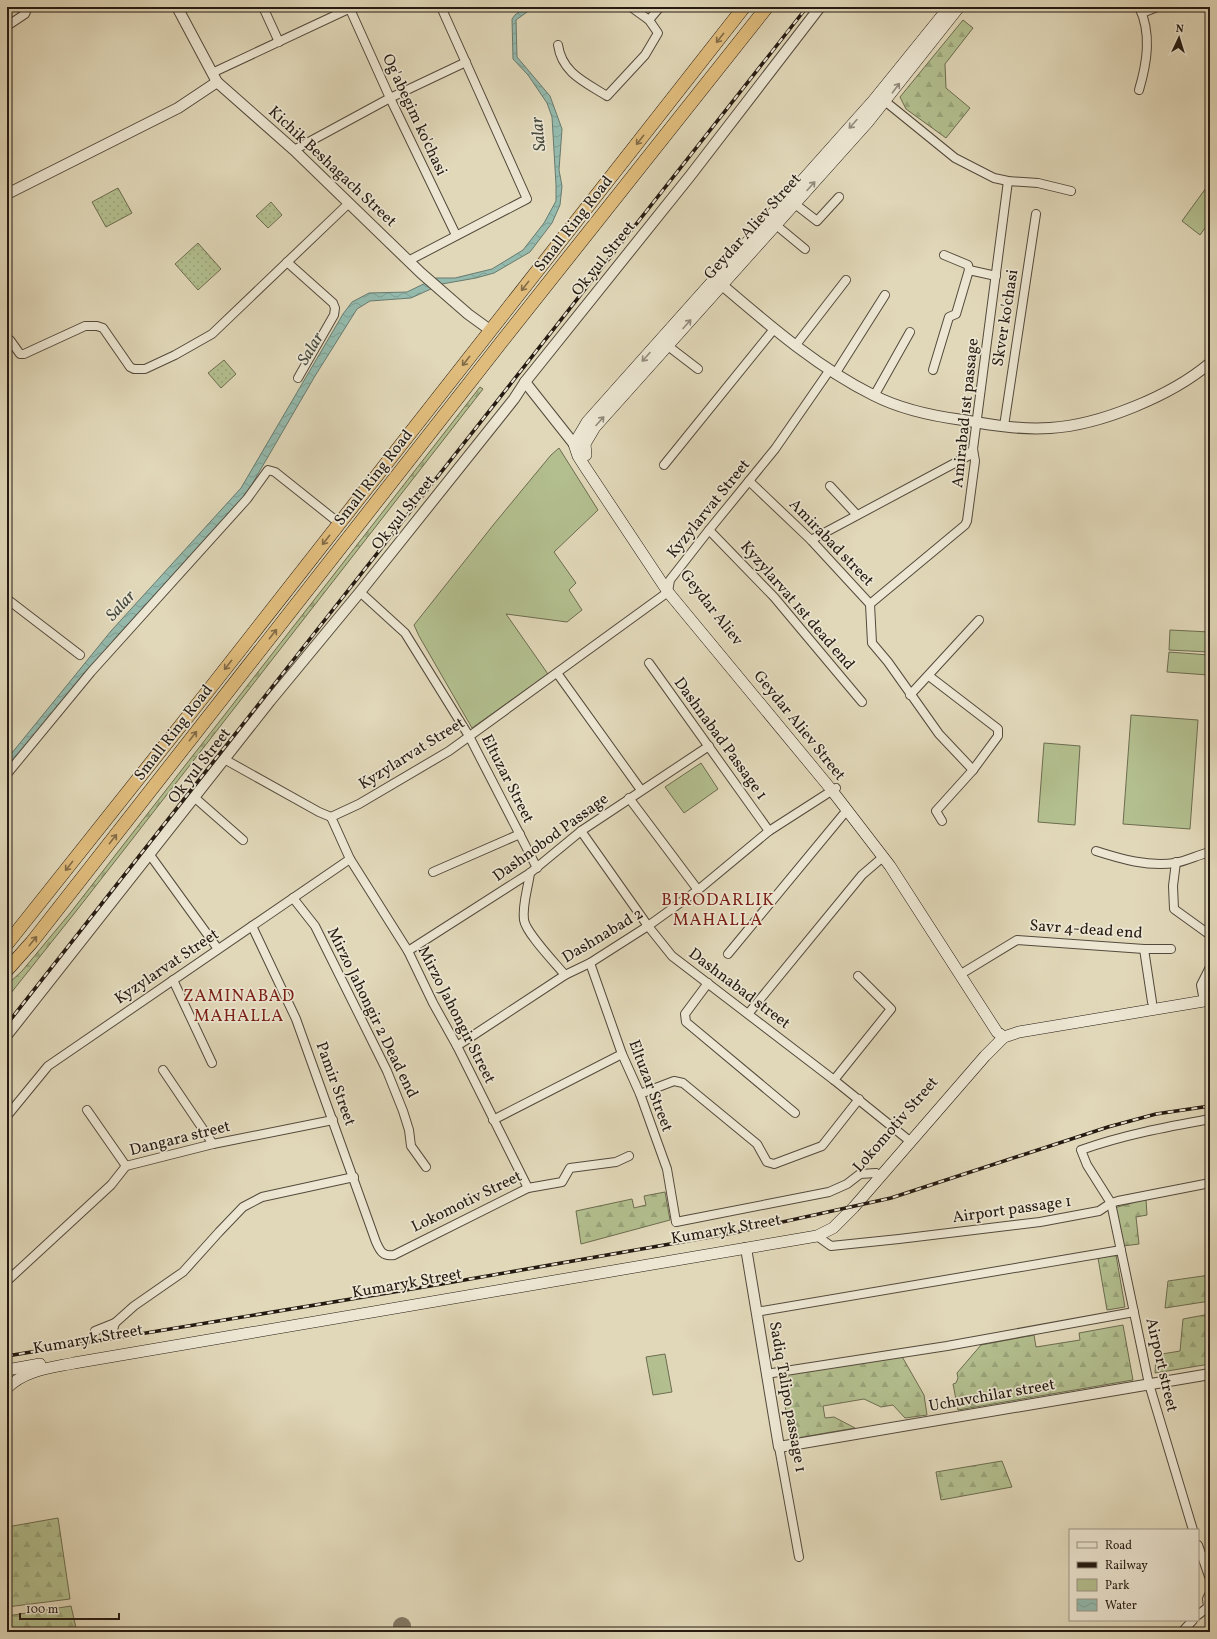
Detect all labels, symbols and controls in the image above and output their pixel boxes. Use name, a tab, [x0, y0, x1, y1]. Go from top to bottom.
north arrow	[1159, 18, 1199, 58]
text: N	[1175, 22, 1184, 37]
one-way arrow	[716, 32, 724, 43]
street label: Og'abegim ko'chasi	[376, 50, 452, 180]
one-way arrow	[892, 82, 900, 93]
street label: Kichik Beshagach Street	[263, 102, 401, 233]
water label: Salar	[526, 115, 552, 152]
one-way arrow	[849, 119, 858, 129]
one-way arrow	[635, 134, 644, 145]
street label: Geydar Aliev Street	[699, 169, 807, 285]
street label: Small Ring Road	[529, 171, 619, 277]
one-way arrow	[806, 181, 816, 191]
street label: Ok yul Street	[567, 217, 641, 301]
street label: Skver ko'chasi	[987, 268, 1025, 368]
one-way arrow	[521, 281, 529, 292]
one-way arrow	[682, 319, 691, 330]
water label: Salar	[292, 328, 330, 370]
street label: Amirabad 1st passage	[947, 337, 985, 489]
one-way arrow	[641, 352, 651, 362]
one-way arrow	[462, 355, 470, 366]
one-way arrow	[595, 416, 605, 426]
street label: Small Ring Road	[329, 425, 419, 531]
street label: Kyzylarvat Street	[662, 455, 756, 563]
street label: Ok yul Street	[367, 471, 441, 555]
street label: Amirabad street	[784, 494, 879, 592]
one-way arrow	[321, 535, 330, 546]
street label: Kyzylarvat 1st dead end	[735, 537, 859, 675]
street label: Geydar Aliev	[674, 565, 748, 651]
water label: Salar	[101, 585, 142, 627]
one-way arrow	[269, 629, 278, 640]
one-way arrow	[224, 659, 233, 670]
street label: Geydar Aliev Street	[748, 666, 851, 786]
street label: Dashnabad Passage 1	[668, 673, 772, 805]
street label: Small Ring Road	[129, 680, 219, 786]
street label: Kyzylarvat Street	[355, 712, 470, 796]
street label: Ok yul Street	[163, 723, 237, 809]
one-way arrow	[189, 731, 197, 742]
street label: Eltuzar Street	[475, 731, 539, 827]
street label: Dashnobod Passage	[489, 789, 613, 887]
one-way arrow	[109, 833, 117, 844]
one-way arrow	[65, 860, 74, 871]
district label: BIRODARLIK MAHALLA	[661, 889, 775, 932]
street label: Dashnabad 2	[558, 903, 648, 969]
street label: Savr 4-dead end	[1029, 915, 1143, 945]
street label: Kyzylarvat Street	[111, 924, 224, 1010]
street label: Mirzo Jahongir 2 Dead end	[321, 924, 423, 1102]
one-way arrow	[28, 936, 37, 946]
street label: Mirzo Jahongir Street	[412, 942, 500, 1088]
street label: Dashnabad street	[683, 943, 795, 1035]
district label: ZAMINABAD MAHALLA	[183, 985, 295, 1028]
street label: Eltuzar Street	[622, 1037, 678, 1136]
street label: Pamir Street	[310, 1039, 361, 1130]
street label: Lokomotiv Street	[848, 1072, 944, 1178]
street label: Dangara street	[127, 1116, 233, 1162]
street label: Lokomotiv Street	[408, 1166, 526, 1238]
street label: Аirport passage 1	[951, 1191, 1073, 1229]
street label: Kumaryk Street	[669, 1209, 783, 1250]
street label: Kumaryk Street	[350, 1263, 464, 1304]
street label: Аirport street	[1139, 1316, 1183, 1415]
street label: Kumaryk Street	[31, 1319, 145, 1360]
street label: Sadiq Talipo passage 1	[763, 1320, 811, 1474]
street label: Uchuvchilar street	[927, 1374, 1057, 1418]
legend	[1069, 1529, 1199, 1621]
text: Road	[1105, 1538, 1132, 1554]
text: Railway	[1105, 1558, 1148, 1574]
text: Park	[1105, 1578, 1130, 1594]
scale bar	[20, 1595, 119, 1621]
text: Water	[1105, 1598, 1137, 1614]
text: 100 m	[26, 1602, 59, 1618]

